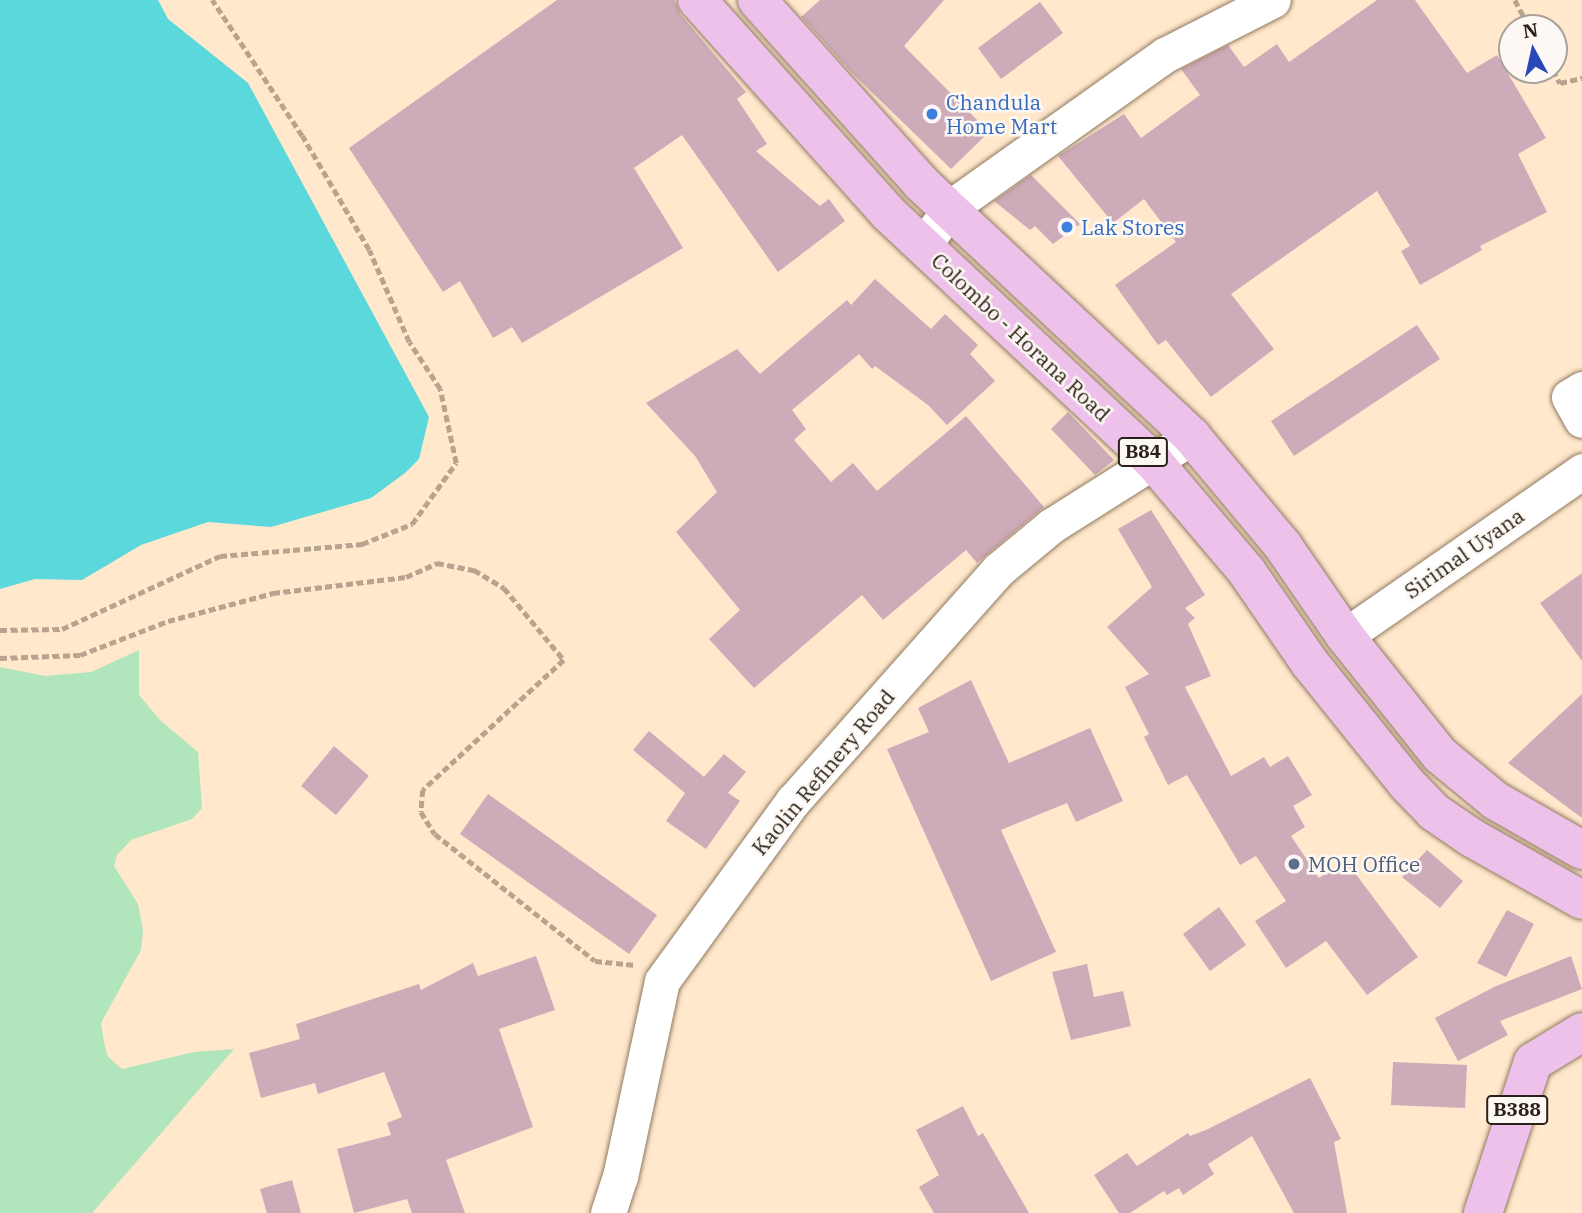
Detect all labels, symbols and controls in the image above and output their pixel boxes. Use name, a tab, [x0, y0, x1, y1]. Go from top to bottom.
north arrow	[1498, 14, 1568, 84]
text: N	[1521, 17, 1539, 43]
place label: Chandula Home Mart	[946, 89, 1057, 139]
marker: Chandula Home Mart	[924, 106, 940, 122]
place label: Lak Stores	[1081, 214, 1184, 240]
marker: Lak Stores	[1059, 219, 1075, 235]
street label: Colombo - Horana Road	[926, 248, 1116, 426]
road number: B84	[1117, 436, 1169, 467]
street label: Sirimal Uyana	[1399, 502, 1529, 604]
street label: Kaolin Refinery Road	[746, 684, 900, 860]
place label: MOH Office	[1308, 851, 1420, 877]
marker: MOH Office	[1286, 856, 1302, 872]
road number: B388	[1486, 1094, 1548, 1126]

